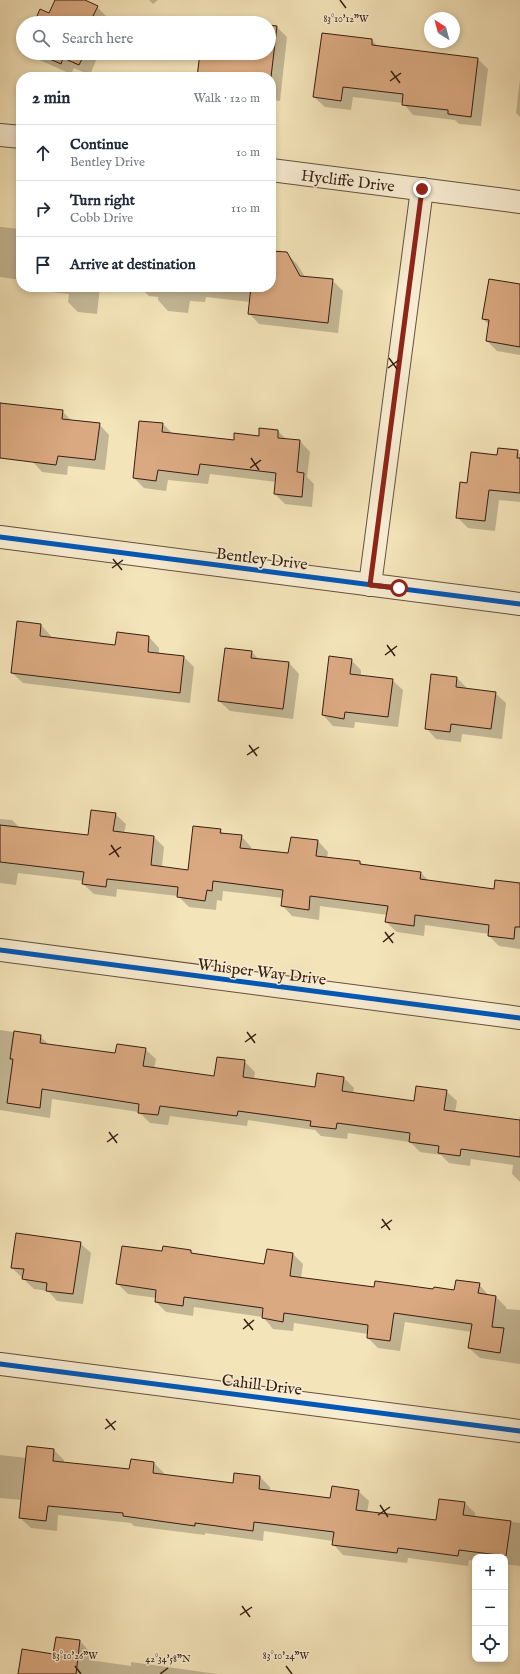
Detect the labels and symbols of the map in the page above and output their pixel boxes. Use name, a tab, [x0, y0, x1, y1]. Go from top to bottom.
north arrow	[424, 12, 460, 48]
text: 83°10'12"W	[323, 13, 369, 26]
street label: Hycliffe Drive	[300, 166, 396, 198]
route end	[413, 180, 431, 198]
street label: Bentley Drive	[215, 544, 309, 576]
route start	[390, 579, 408, 597]
street label: Whisper Way Drive	[196, 955, 327, 991]
street label: Cahill Drive	[221, 1371, 303, 1401]
text: 83°10'26"W	[52, 1650, 98, 1663]
text: 83°10'24"W	[263, 1650, 310, 1663]
text: 42°34'58"N	[145, 1653, 191, 1666]

